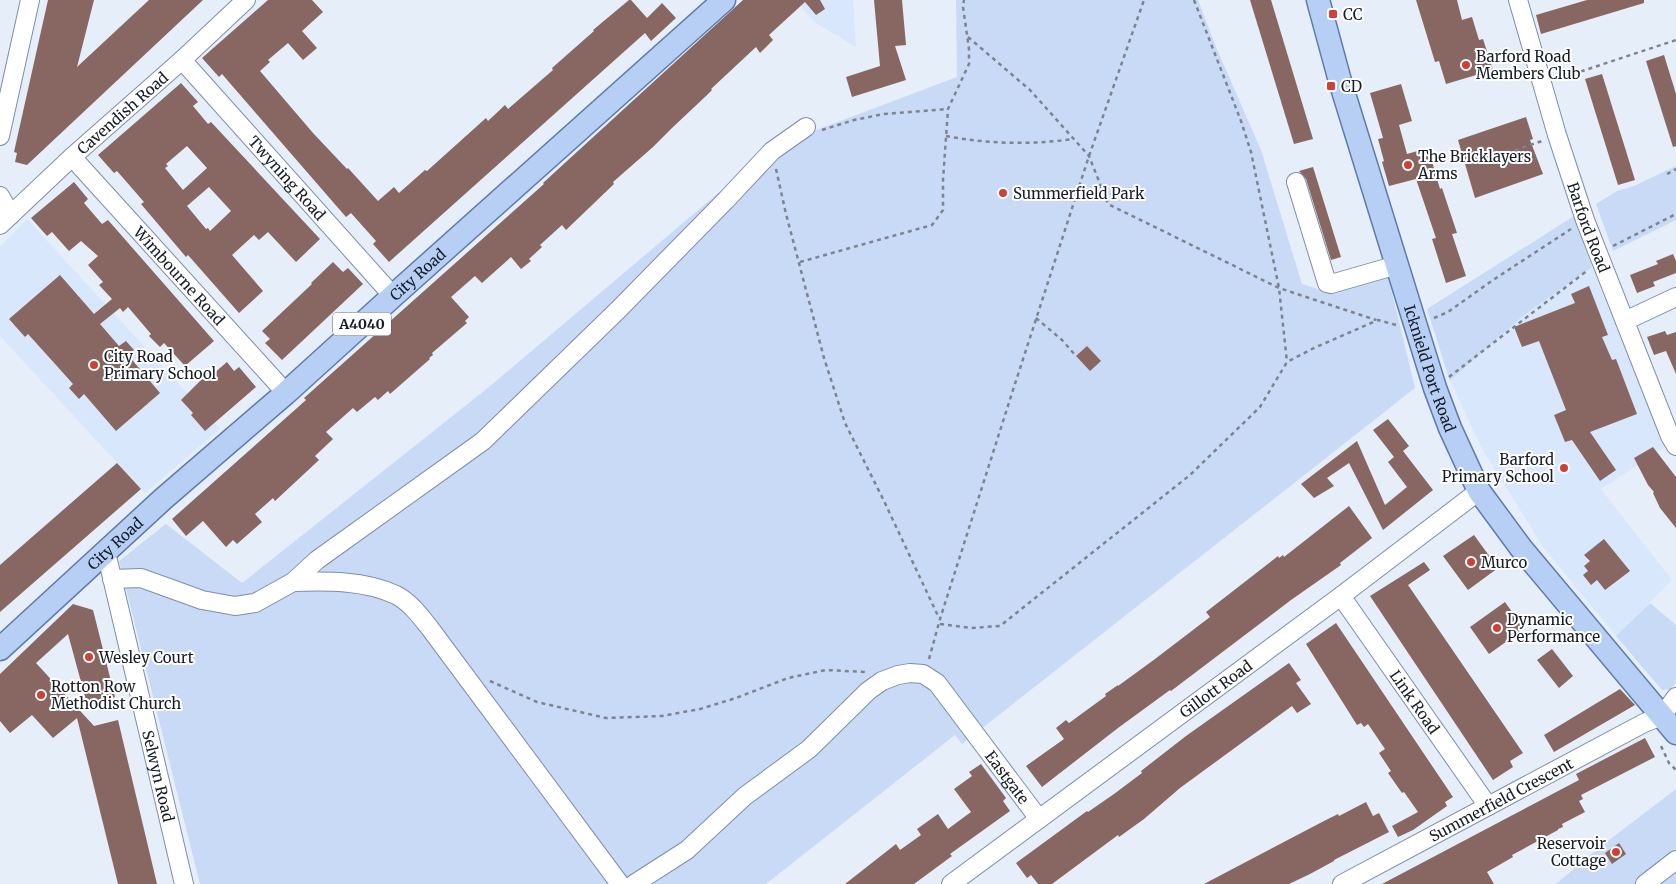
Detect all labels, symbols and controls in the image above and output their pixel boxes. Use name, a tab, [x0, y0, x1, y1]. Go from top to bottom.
place label: CC	[1343, 5, 1363, 24]
marker: CC	[1327, 8, 1339, 20]
place label: Barford Road Members Club	[1476, 47, 1580, 83]
marker: Barford Road Members Club	[1460, 59, 1472, 71]
street label: Cavendish Road	[73, 68, 172, 158]
place label: CD	[1341, 77, 1362, 96]
marker: CD	[1325, 80, 1337, 92]
street label: Twyning Road	[245, 132, 330, 224]
place label: The Bricklayers Arms	[1417, 147, 1531, 183]
marker: The Bricklayers Arms	[1402, 159, 1414, 171]
street label: Barford Road	[1564, 180, 1614, 275]
place label: Summerfield Park	[1013, 184, 1145, 203]
marker: Summerfield Park	[997, 187, 1009, 199]
street label: Wimbourne Road	[129, 222, 229, 329]
street label: City Road	[385, 244, 449, 304]
street label: Icknield Port Road	[1400, 302, 1460, 434]
road number: A4040	[333, 312, 391, 336]
place label: City Road Primary School	[104, 347, 217, 383]
marker: City Road Primary School	[88, 359, 100, 371]
place label: Barford Primary School	[1442, 450, 1554, 486]
marker: Barford Primary School	[1558, 462, 1570, 474]
street label: City Road	[83, 513, 147, 574]
place label: Murco	[1481, 553, 1528, 572]
marker: Murco	[1465, 556, 1477, 568]
place label: Dynamic Performance	[1507, 610, 1600, 646]
marker: Dynamic Performance	[1491, 622, 1503, 634]
place label: Wesley Court	[98, 648, 194, 667]
marker: Wesley Court	[83, 651, 95, 663]
street label: Gillott Road	[1176, 656, 1256, 722]
street label: Link Road	[1386, 666, 1444, 737]
place label: Rotton Row Methodist Church	[51, 677, 181, 713]
marker: Rotton Row Methodist Church	[35, 689, 47, 701]
street label: Selwyn Road	[139, 728, 179, 824]
street label: Eastgate	[981, 747, 1034, 807]
street label: Summerfield Crescent	[1426, 753, 1576, 845]
place label: Reservoir Cottage	[1537, 834, 1606, 870]
marker: Reservoir Cottage	[1610, 846, 1622, 858]

